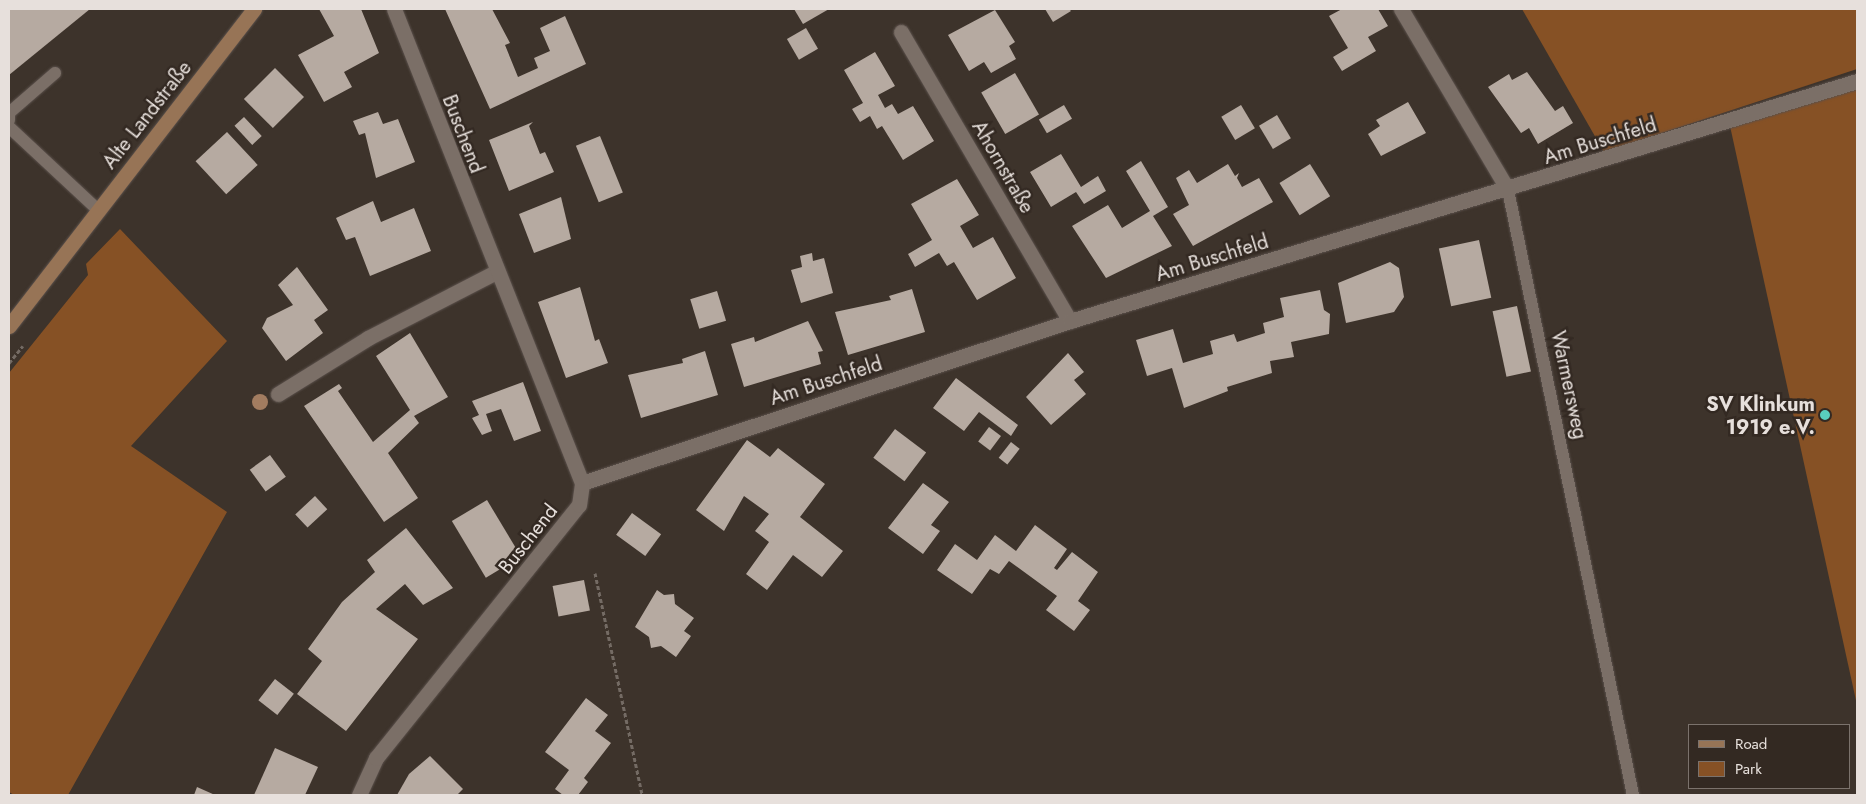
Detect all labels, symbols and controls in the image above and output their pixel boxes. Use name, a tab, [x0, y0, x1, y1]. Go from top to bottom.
street label: Alte Landstraße	[97, 56, 197, 174]
street label: Buschend	[437, 91, 489, 177]
street label: Am Buschfeld	[1541, 112, 1659, 170]
street label: Ahornstraße	[967, 116, 1039, 218]
street label: Am Buschfeld	[1153, 229, 1271, 287]
street label: Warmersweg	[1546, 329, 1592, 441]
street label: Am Buschfeld	[767, 352, 885, 410]
place label: SV Klinkum 1919 e.V.	[1706, 392, 1815, 439]
marker: SV Klinkum 1919 e.V.	[1819, 409, 1831, 421]
street label: Buschend	[493, 499, 563, 579]
legend	[1688, 724, 1851, 789]
text: Road	[1735, 733, 1767, 755]
text: Park	[1735, 758, 1762, 780]

